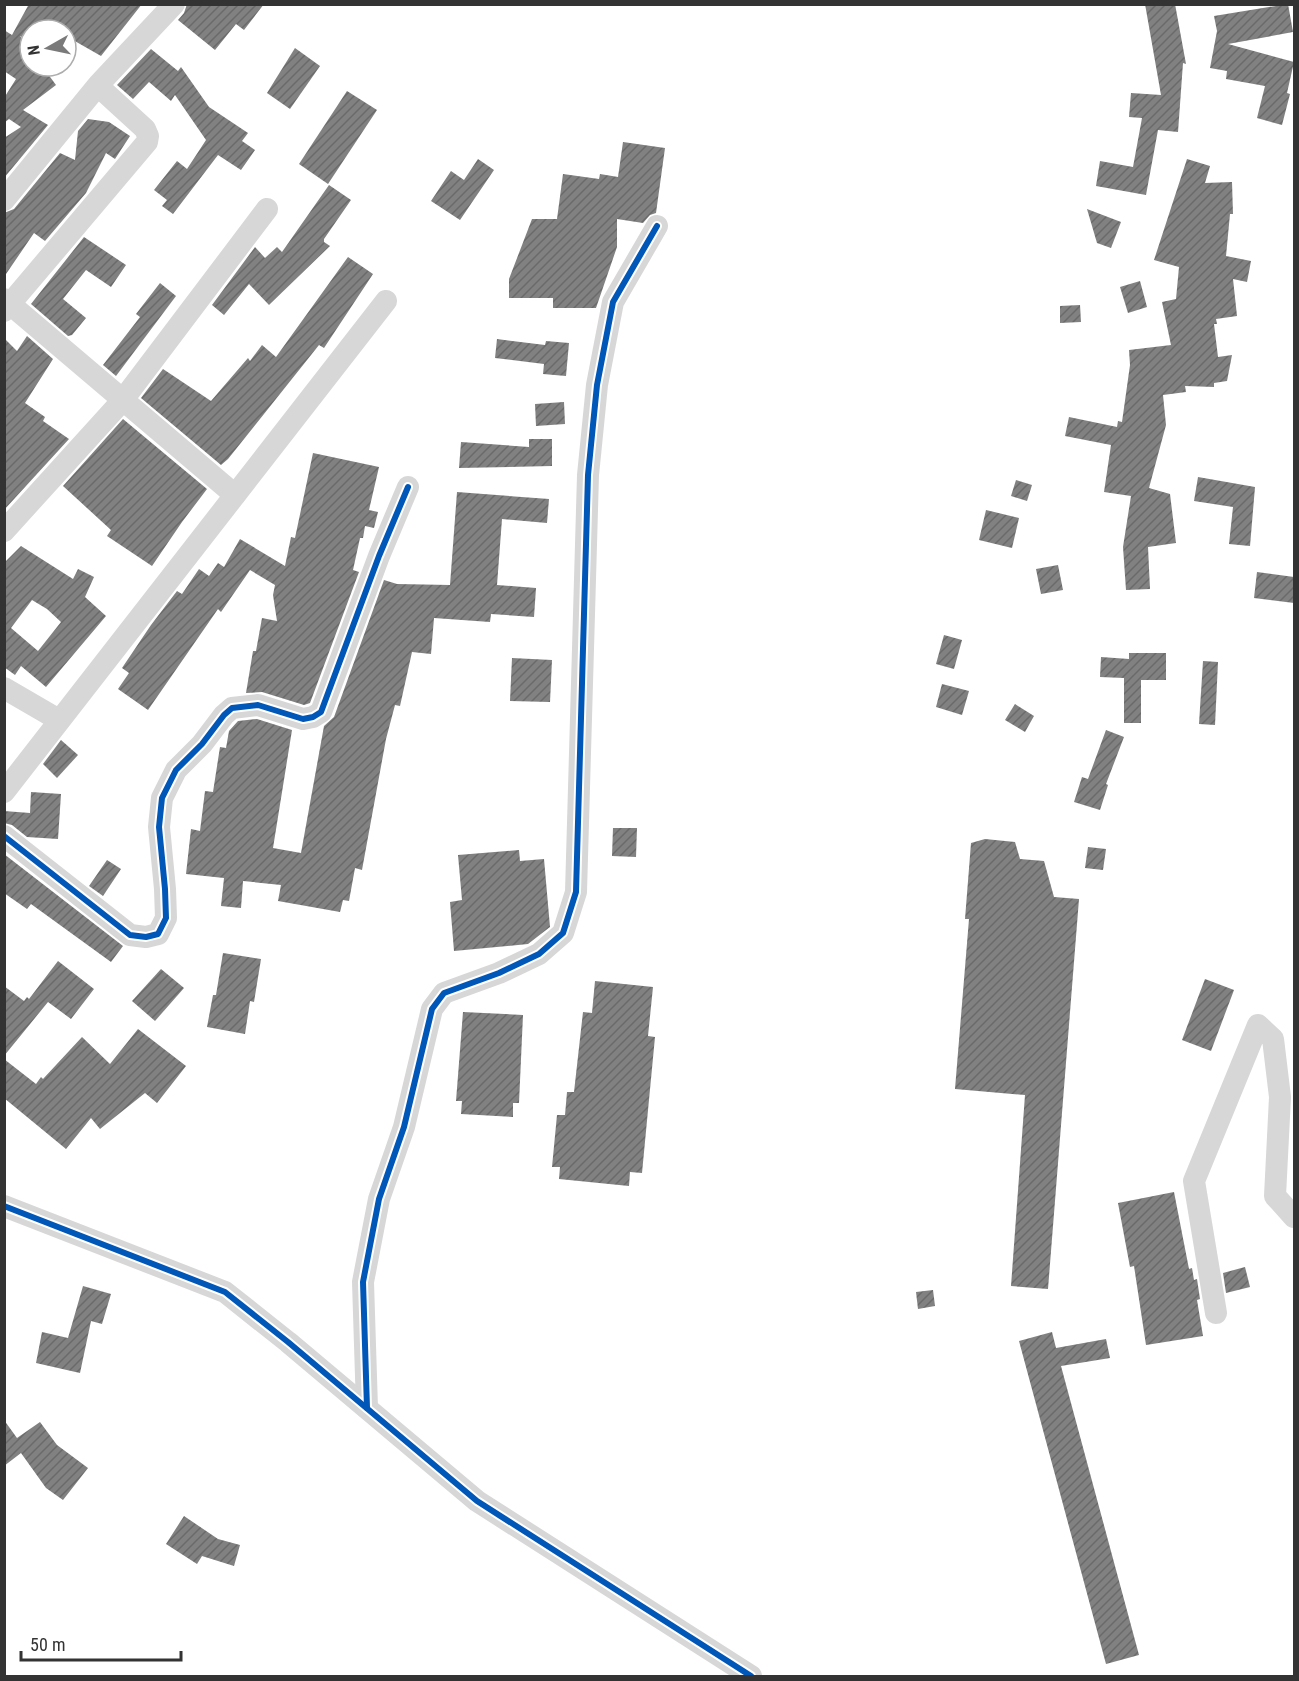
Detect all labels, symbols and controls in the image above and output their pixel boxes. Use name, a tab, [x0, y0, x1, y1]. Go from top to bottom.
north arrow	[18, 18, 78, 78]
text: N	[24, 44, 44, 57]
scale bar	[21, 1624, 182, 1662]
text: 50 m	[30, 1634, 65, 1655]

